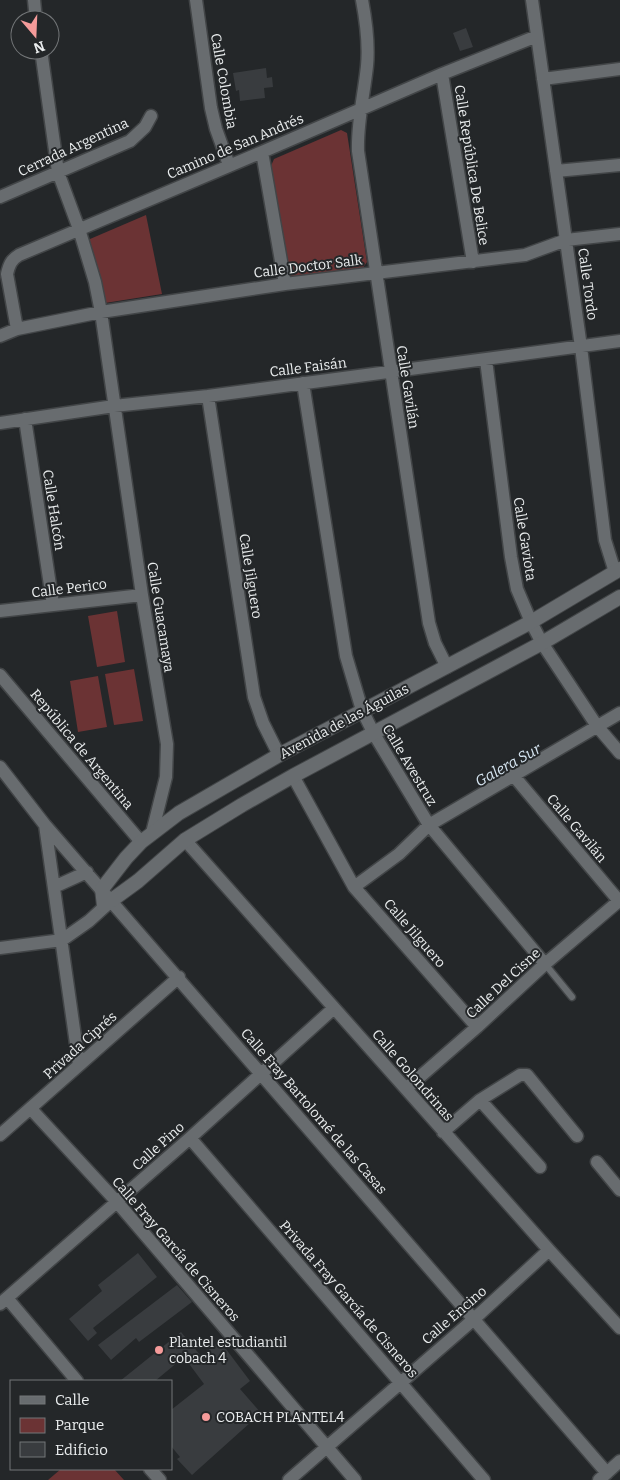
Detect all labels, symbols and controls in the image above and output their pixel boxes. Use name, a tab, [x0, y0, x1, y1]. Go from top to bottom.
north arrow	[10, 10, 60, 60]
street label: Calle Colombia	[207, 32, 240, 131]
text: N	[31, 37, 47, 57]
street label: Calle República De Belice	[450, 84, 493, 246]
street label: Camino de San Andrés	[164, 110, 306, 183]
street label: Cerrada Argentina	[15, 114, 131, 180]
street label: Calle Tordo	[574, 247, 601, 321]
street label: Calle Doctor Salk	[253, 251, 364, 282]
street label: Calle Gavilán	[393, 344, 423, 430]
street label: Calle Faisán	[269, 354, 348, 381]
street label: Calle Halcón	[39, 469, 68, 552]
street label: Calle Gaviota	[510, 496, 540, 582]
street label: Calle Jilguero	[235, 532, 266, 620]
street label: Calle Guacamaya	[143, 561, 178, 674]
street label: Calle Perico	[30, 575, 108, 602]
street label: Avenida de las Águilas	[276, 679, 412, 763]
street label: República de Argentina	[26, 686, 137, 813]
street label: Calle Avestruz	[379, 721, 441, 809]
water label: Galera Sur	[472, 739, 545, 790]
street label: Calle Gavilán	[543, 791, 610, 866]
street label: Calle Jilguero	[380, 895, 449, 971]
street label: Calle Del Cisne	[463, 945, 544, 1022]
street label: Privada Ciprés	[40, 1008, 121, 1083]
street label: Calle Fray Bartolomé de las Casas	[237, 1025, 390, 1198]
street label: Calle Golondrinas	[368, 1026, 457, 1125]
street label: Calle Pino	[129, 1119, 188, 1174]
street label: Calle Fray García de Cisneros	[108, 1173, 243, 1325]
street label: Privada Fray García de Cisneros	[276, 1217, 422, 1381]
street label: Calle Encino	[418, 1283, 490, 1348]
place label: Plantel estudiantil cobach 4	[169, 1334, 287, 1367]
marker: Plantel estudiantil cobach 4	[153, 1344, 165, 1356]
legend	[10, 1380, 172, 1470]
text: Calle	[55, 1391, 89, 1409]
place label: COBACH PLANTEL4	[216, 1409, 344, 1426]
marker: COBACH PLANTEL4	[200, 1411, 212, 1423]
text: Parque	[55, 1416, 104, 1434]
text: Edificio	[55, 1441, 108, 1459]

